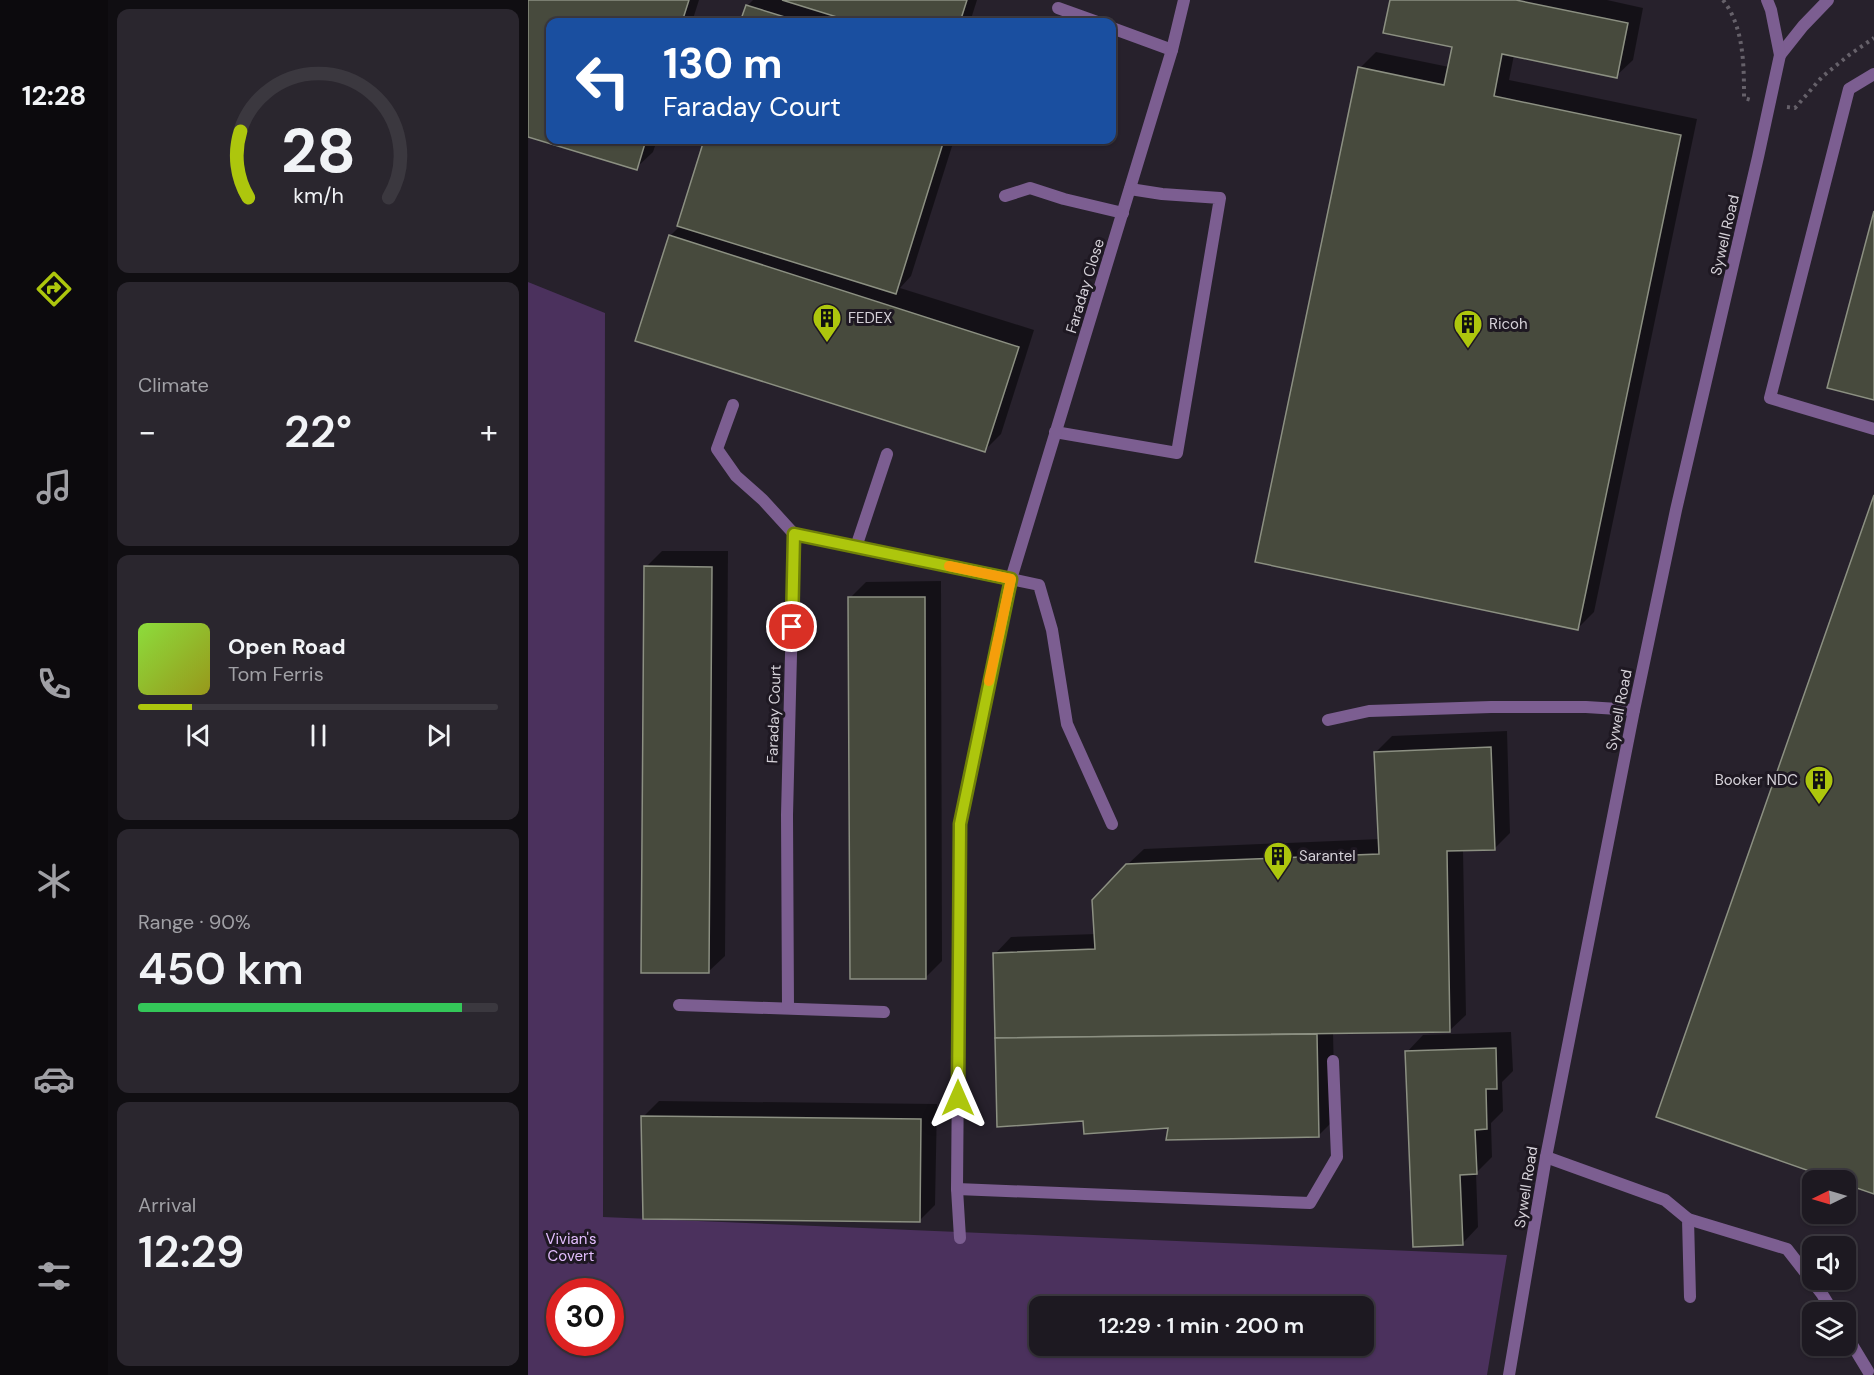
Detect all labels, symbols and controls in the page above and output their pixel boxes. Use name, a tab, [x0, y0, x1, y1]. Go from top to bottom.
text: 130 m	[663, 36, 783, 91]
icon: left	[564, 42, 642, 120]
text: 12:28	[22, 78, 86, 113]
text: Faraday Court	[663, 89, 841, 124]
text: 28	[280, 110, 356, 191]
text: km/h	[293, 182, 343, 210]
street label: Sywell Road	[1706, 193, 1744, 277]
street label: Faraday Close	[1061, 236, 1109, 336]
icon: directions	[33, 268, 75, 310]
building icon: FEDEX	[811, 302, 843, 344]
place label: FEDEX	[848, 308, 892, 328]
building icon: Ricoh	[1452, 308, 1484, 350]
place label: Ricoh	[1489, 314, 1528, 334]
text: Climate	[138, 372, 209, 398]
text: 22°	[284, 402, 352, 461]
text: −	[138, 410, 156, 453]
text: +	[480, 410, 498, 453]
icon: music	[33, 466, 75, 508]
pin	[766, 601, 817, 652]
icon: arrive	[775, 610, 808, 643]
text: Open Road	[228, 632, 346, 661]
text: Tom Ferris	[228, 661, 324, 687]
icon: phone	[33, 663, 75, 705]
street label: Faraday Court	[762, 664, 786, 764]
street label: Sywell Road	[1601, 668, 1637, 752]
icon: previous	[182, 719, 215, 752]
icon: pause	[302, 719, 335, 752]
icon: next	[422, 719, 455, 752]
building icon: Booker NDC	[1803, 764, 1835, 806]
place label: Booker NDC	[1715, 770, 1798, 790]
building icon: Sarantel	[1262, 840, 1294, 882]
place label: Sarantel	[1299, 846, 1356, 866]
icon: climate	[33, 860, 75, 902]
text: Range · 90%	[138, 909, 251, 935]
text: 450 km	[138, 939, 304, 998]
icon: car	[33, 1058, 75, 1100]
position arrow	[926, 1066, 990, 1130]
street label: Sywell Road	[1510, 1145, 1542, 1229]
north arrow	[1802, 1170, 1856, 1224]
map controls	[1802, 1170, 1856, 1356]
text: Arrival	[138, 1192, 196, 1218]
text: 12:29	[138, 1222, 245, 1281]
park label: Vivian's Covert	[545, 1229, 597, 1266]
button: sound	[1802, 1236, 1856, 1290]
icon: filters	[33, 1255, 75, 1297]
speed limit sign: 30	[546, 1278, 624, 1356]
button: layers	[1802, 1302, 1856, 1356]
text: 12:29 · 1 min · 200 m	[1099, 1311, 1304, 1340]

